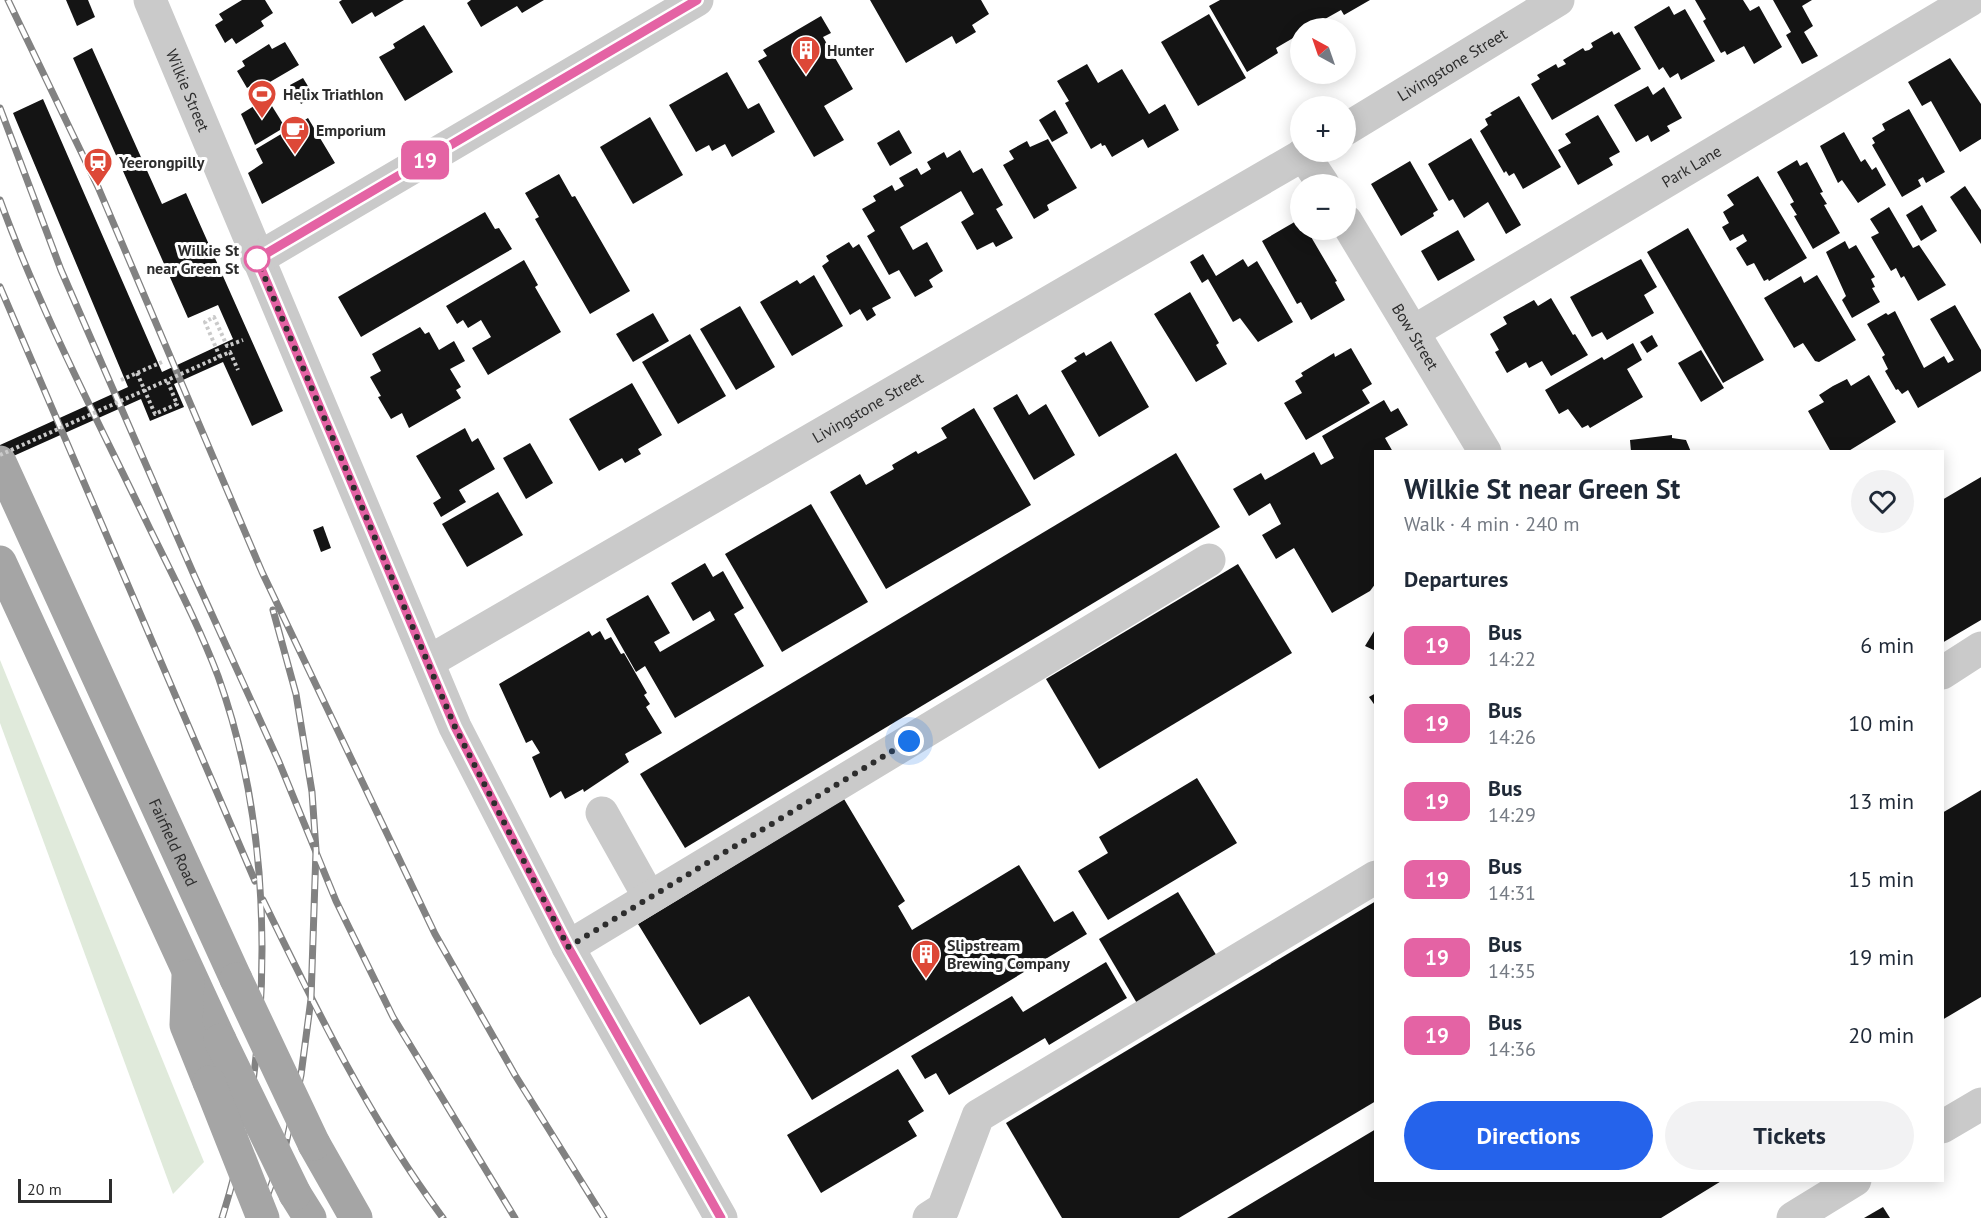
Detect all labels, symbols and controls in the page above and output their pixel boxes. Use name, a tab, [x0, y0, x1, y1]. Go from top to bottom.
north arrow	[1290, 18, 1356, 84]
map controls	[1290, 18, 1356, 240]
street label: Livingstone Street	[1393, 23, 1511, 105]
building icon: Hunter	[790, 34, 822, 76]
place label: Hunter	[827, 40, 874, 60]
street label: Wilkie Street	[162, 46, 214, 135]
sports icon: Helix Triathlon	[246, 78, 278, 120]
place label: Helix Triathlon	[283, 84, 384, 104]
button: +	[1290, 96, 1356, 162]
cafe icon: Emporium	[279, 114, 311, 156]
place label: Emporium	[316, 120, 386, 140]
line badge: 19	[398, 140, 452, 180]
street label: Park Lane	[1658, 141, 1725, 192]
station icon: Yeerongpilly	[82, 146, 114, 188]
text: 19	[413, 147, 437, 174]
place label: Yeerongpilly	[118, 152, 205, 172]
button: −	[1290, 174, 1356, 240]
place label: Wilkie St near Green St	[146, 240, 239, 278]
marker: Wilkie St near Green St	[244, 246, 270, 272]
street label: Bow Street	[1388, 300, 1444, 374]
street label: Livingstone Street	[809, 367, 927, 447]
text: Wilkie St near Green St	[1404, 470, 1680, 507]
button: heart	[1851, 470, 1914, 533]
text: Walk · 4 min · 240 m	[1404, 511, 1580, 537]
text: Departures	[1404, 565, 1508, 593]
text: Bus	[1488, 618, 1522, 646]
text: 6 min	[1860, 631, 1914, 659]
text: 19	[1425, 632, 1449, 659]
text: 14:22	[1488, 646, 1536, 672]
text: Bus	[1488, 696, 1522, 724]
text: 10 min	[1848, 709, 1914, 737]
text: 19	[1425, 710, 1449, 737]
text: 14:26	[1488, 724, 1536, 750]
your location	[894, 726, 924, 756]
text: Bus	[1488, 774, 1522, 802]
text: 13 min	[1848, 787, 1914, 815]
text: 19	[1425, 788, 1449, 815]
street label: Fairfield Road	[145, 795, 202, 889]
text: 14:29	[1488, 802, 1536, 828]
text: Bus	[1488, 852, 1522, 880]
text: 15 min	[1848, 865, 1914, 893]
text: 19	[1425, 866, 1449, 893]
text: 14:31	[1488, 880, 1536, 906]
text: Bus	[1488, 930, 1522, 958]
place label: Slipstream Brewing Company	[947, 935, 1070, 973]
building icon: Slipstream Brewing Company	[910, 938, 942, 980]
text: 19 min	[1848, 943, 1914, 971]
text: 19	[1425, 944, 1449, 971]
text: 14:35	[1488, 958, 1536, 984]
text: Bus	[1488, 1008, 1522, 1036]
text: 20 min	[1848, 1021, 1914, 1049]
text: 19	[1425, 1022, 1449, 1049]
text: 14:36	[1488, 1036, 1536, 1062]
button: Directions	[1404, 1101, 1653, 1170]
button: Tickets	[1665, 1101, 1914, 1170]
scale bar	[18, 1176, 112, 1204]
text: 20 m	[27, 1179, 62, 1199]

